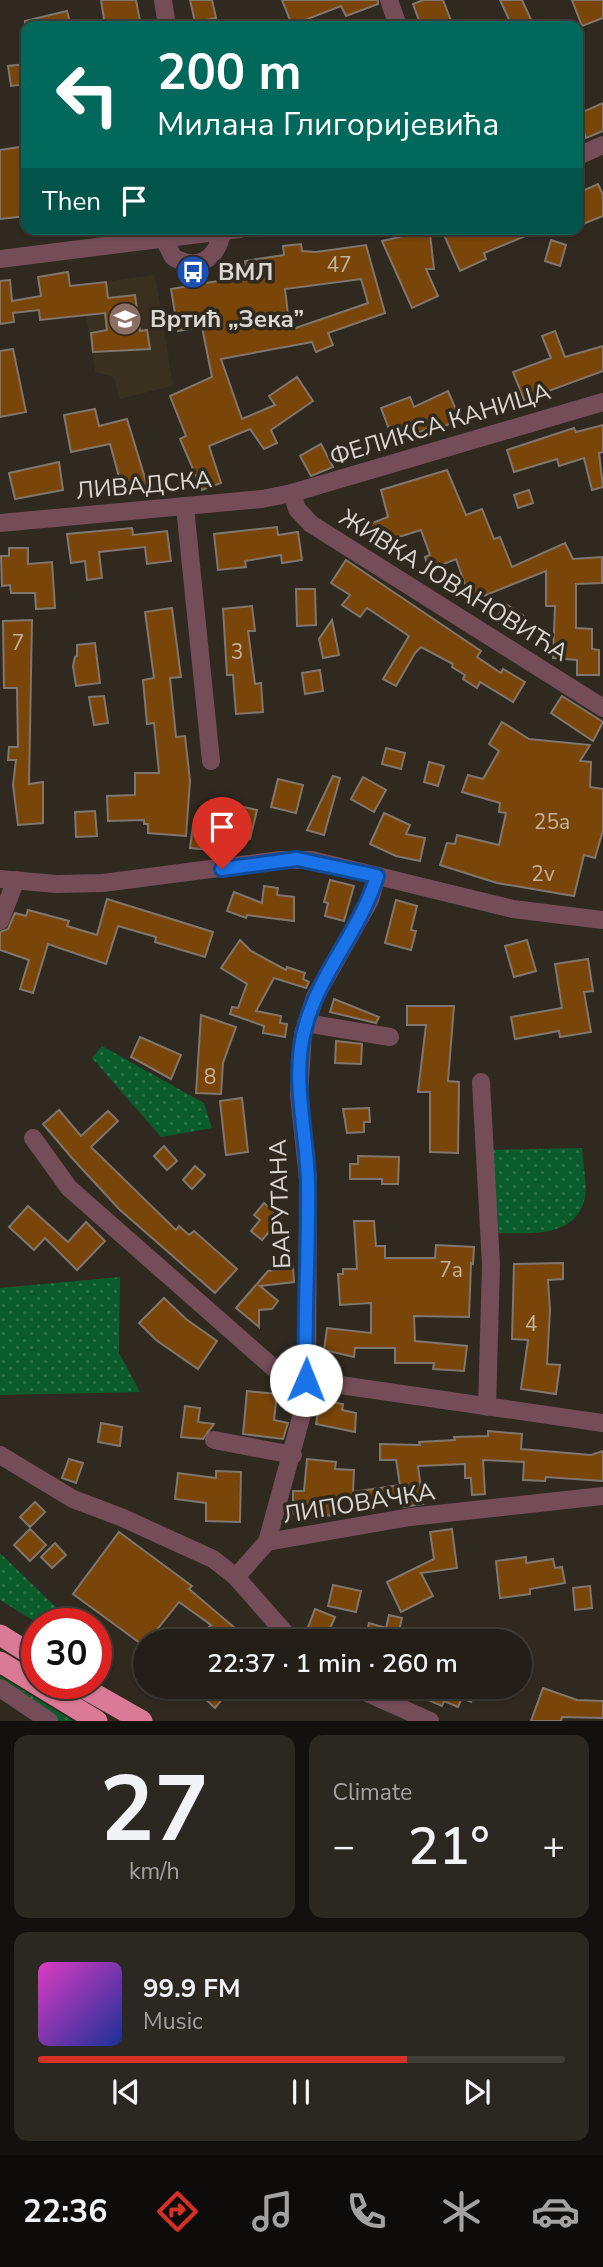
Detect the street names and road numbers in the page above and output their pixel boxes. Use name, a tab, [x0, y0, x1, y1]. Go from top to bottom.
street label: ФЕЛИКСА КАНИЦА	[326, 375, 555, 473]
street label: ЛИВАДСКА	[75, 463, 214, 507]
street label: ЖИВКА ЈОВАНОВИЋА	[334, 501, 575, 669]
street label: БАРУТАНА	[262, 1138, 298, 1269]
street label: ЛИПОВАЧКА	[281, 1475, 438, 1531]

